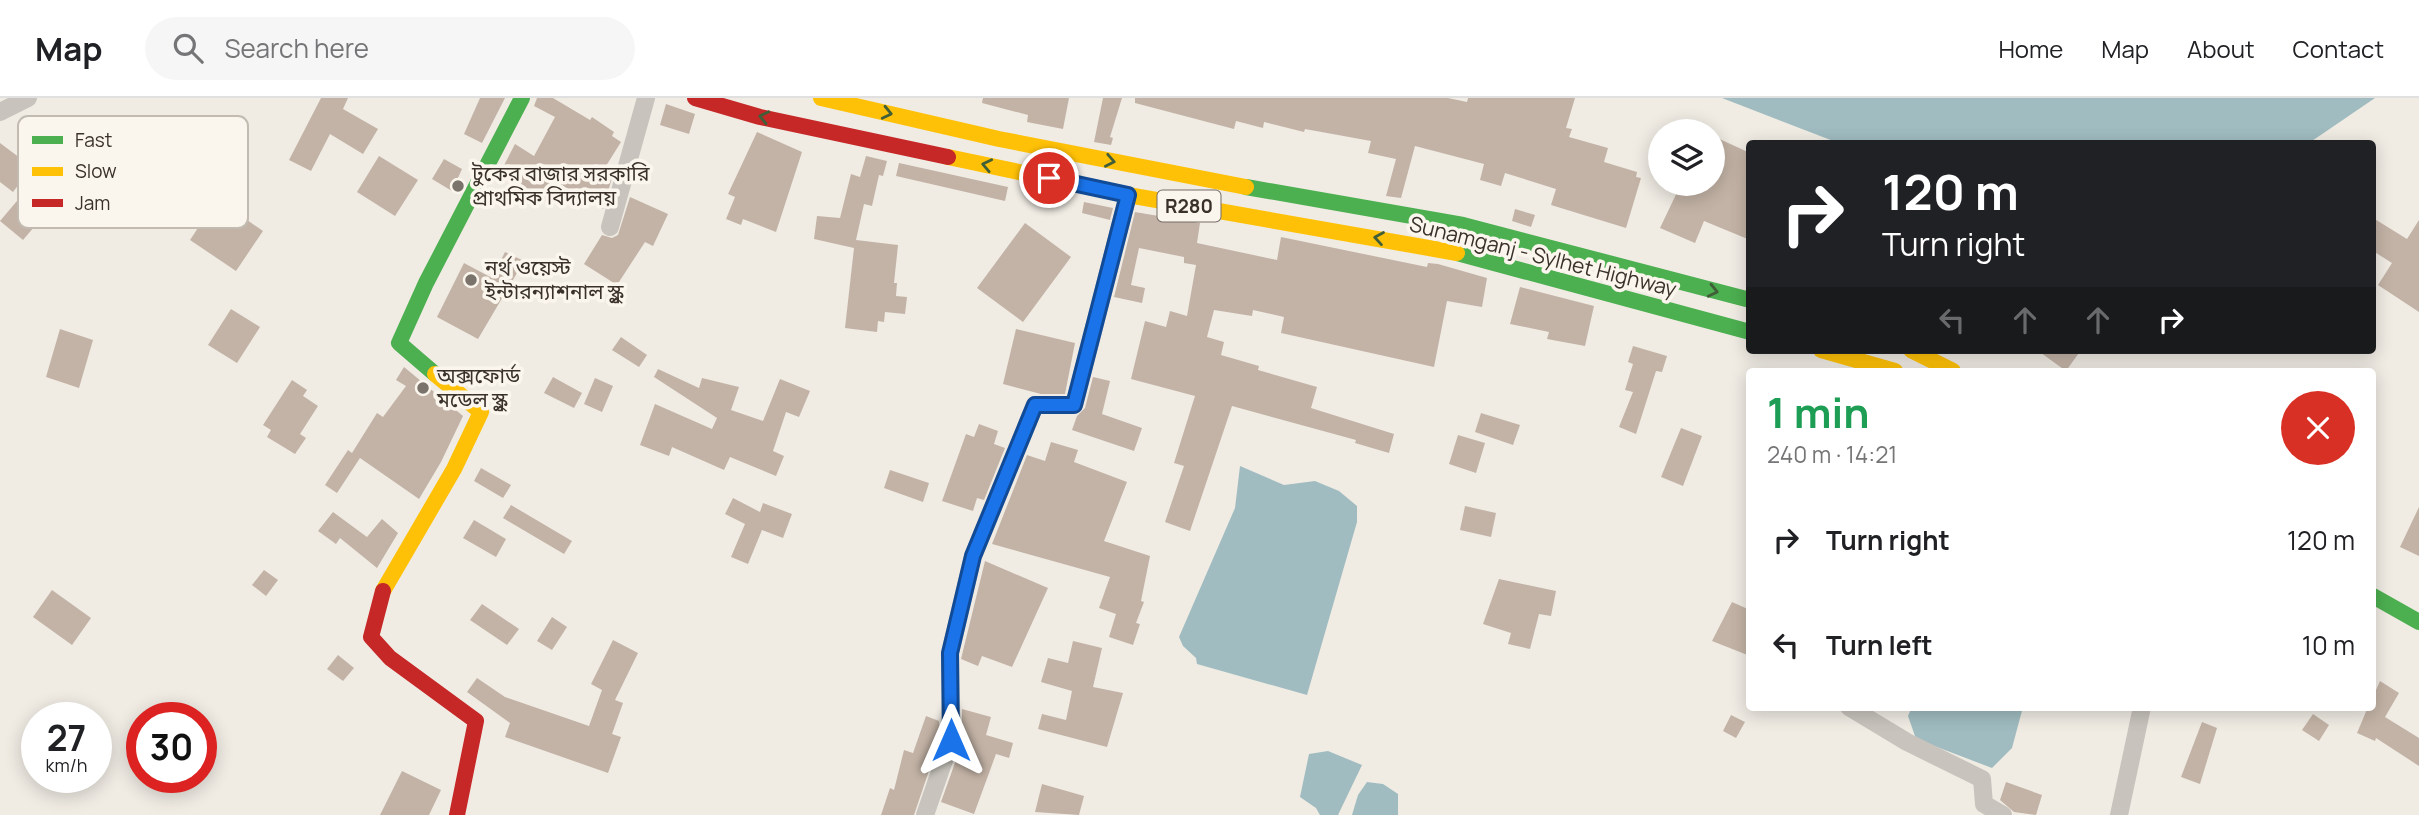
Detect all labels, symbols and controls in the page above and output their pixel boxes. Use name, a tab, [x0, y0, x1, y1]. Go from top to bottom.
search box	[145, 17, 635, 80]
text: Map	[35, 26, 103, 71]
icon: search	[169, 29, 207, 67]
text: Search here	[225, 30, 369, 66]
text: Home	[1998, 32, 2063, 65]
text: Map	[2101, 32, 2149, 65]
text: About	[2187, 32, 2255, 65]
text: Contact	[2293, 32, 2384, 65]
one-way arrow	[881, 105, 893, 120]
one-way arrow	[758, 111, 770, 126]
legend	[18, 116, 248, 228]
map controls	[1648, 119, 1725, 196]
button: layers	[1648, 119, 1725, 196]
text: Fast	[75, 127, 112, 153]
pin	[1019, 148, 1079, 208]
one-way arrow	[1104, 153, 1116, 168]
text: Slow	[75, 158, 117, 184]
text: 120 m	[1882, 158, 2019, 225]
place label: টুকের বাজার সরকারি প্রাথমিক বিদ্যালয়	[471, 159, 650, 211]
one-way arrow	[981, 159, 993, 174]
icon: arrive	[1030, 159, 1068, 197]
icon: right	[1767, 168, 1858, 259]
marker: টুকের বাজার সরকারি প্রাথমিক বিদ্যালয়	[450, 178, 466, 194]
text: Jam	[75, 190, 110, 216]
road number: R280	[1158, 190, 1220, 222]
street label: Sunamganj - Sylhet Highway	[1407, 209, 1680, 303]
text: Turn right	[1882, 222, 2025, 266]
one-way arrow	[1373, 231, 1385, 246]
place label: নর্থ ওয়েস্ট ইন্টারন্যাশনাল স্কুল	[484, 253, 624, 305]
marker: নর্থ ওয়েস্ট ইন্টারন্যাশনাল স্কুল	[463, 272, 479, 288]
one-way arrow	[1707, 283, 1719, 297]
icon: left	[1933, 301, 1971, 339]
icon: ahead	[2006, 301, 2044, 339]
icon: ahead	[2079, 301, 2117, 339]
icon: right	[2152, 301, 2190, 339]
place label: অক্সফোর্ড মডেল স্কুল	[436, 361, 521, 413]
marker: অক্সফোর্ড মডেল স্কুল	[415, 380, 431, 396]
text: 1 min	[1767, 383, 1870, 441]
button: close	[2281, 391, 2355, 465]
text: 240 m · 14:21	[1767, 438, 1897, 470]
icon: right	[1767, 521, 1805, 559]
text: Turn right	[1826, 522, 1950, 558]
text: 120 m	[2287, 522, 2355, 558]
icon: left	[1767, 626, 1805, 664]
text: Turn left	[1826, 627, 1933, 663]
text: 10 m	[2302, 627, 2355, 663]
speed limit sign: 30	[126, 702, 217, 793]
position arrow	[914, 703, 988, 777]
text: 27	[47, 714, 86, 762]
text: km/h	[46, 753, 87, 777]

